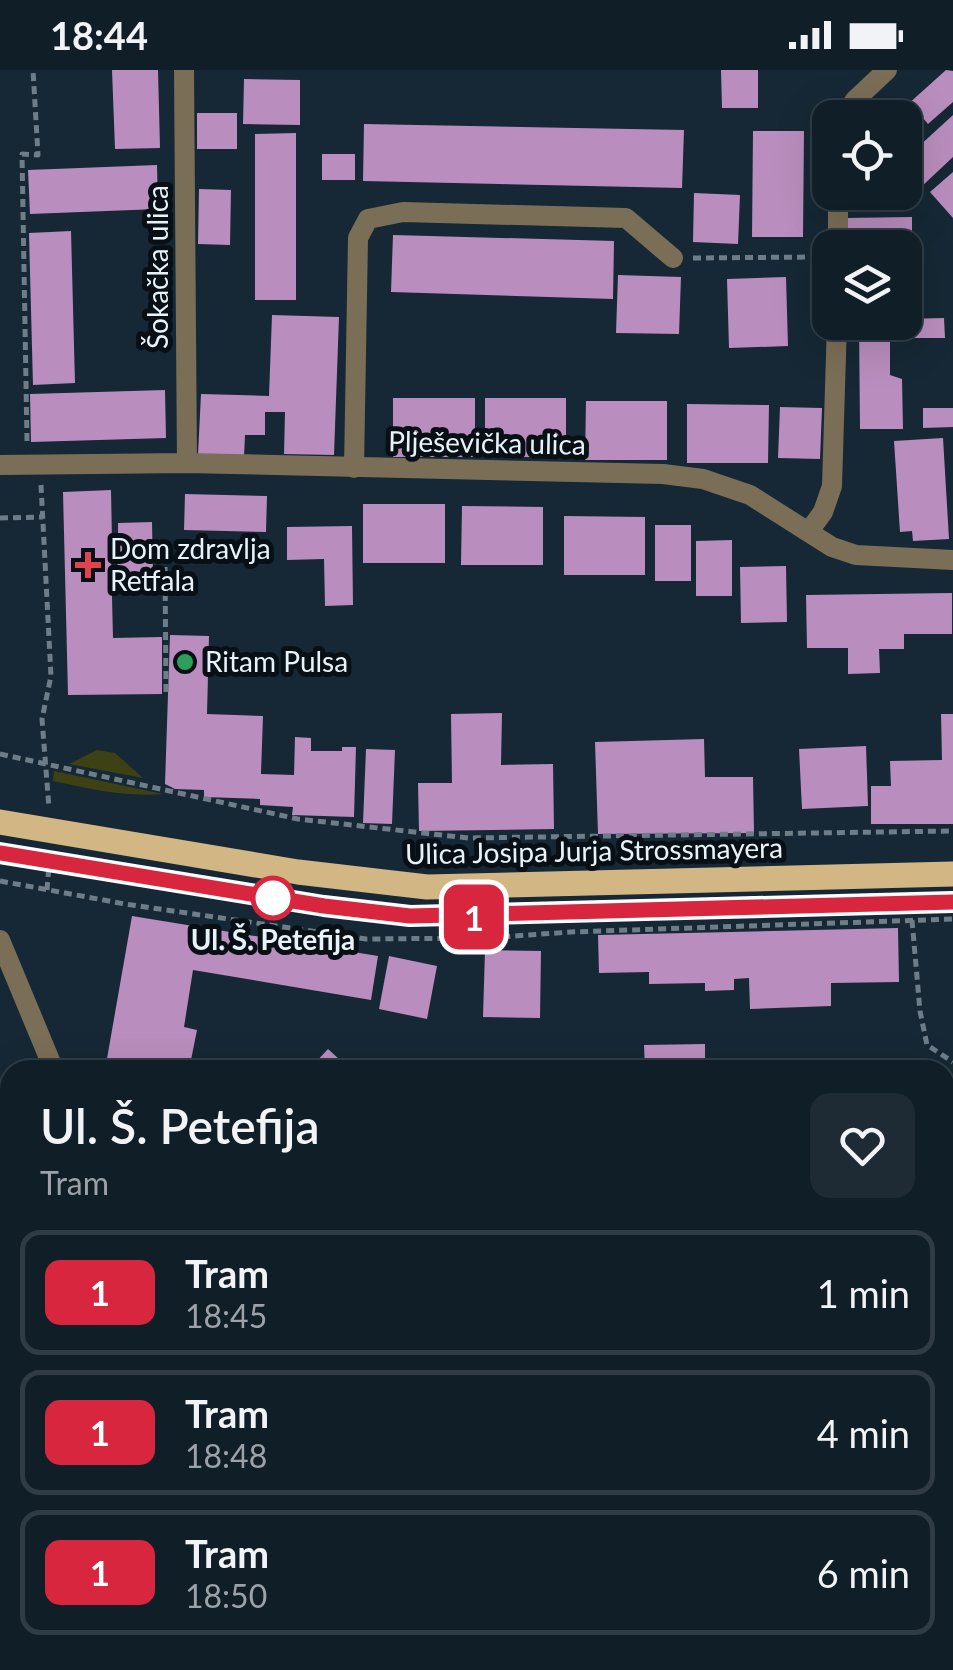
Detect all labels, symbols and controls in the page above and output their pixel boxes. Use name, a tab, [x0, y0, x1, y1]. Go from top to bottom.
text: 18:44	[50, 12, 148, 58]
map controls	[812, 100, 922, 340]
button: locate	[812, 100, 922, 210]
street label: Šokačka ulica	[140, 185, 174, 349]
button: layers	[812, 230, 922, 340]
street label: Plješevička ulica	[388, 423, 586, 461]
place label: Dom zdravlja Retfala	[110, 531, 271, 597]
marker: Dom zdravlja Retfala	[75, 552, 101, 578]
place label: Ritam Pulsa	[205, 644, 348, 678]
marker: Ritam Pulsa	[174, 651, 196, 673]
street label: Ulica Josipa Jurja Strossmayera	[405, 830, 783, 870]
marker: Ul. Š. Petefija	[252, 877, 294, 919]
line badge: 1	[442, 884, 506, 950]
text: 1	[464, 896, 484, 938]
place label: Ul. Š. Petefija	[191, 922, 355, 956]
button: heart	[810, 1093, 915, 1198]
text: Ul. Š. Petefija	[40, 1097, 320, 1154]
text: Tram	[40, 1163, 109, 1202]
text: Tram	[185, 1250, 269, 1296]
text: 1 min	[817, 1270, 910, 1316]
text: 1	[90, 1271, 110, 1313]
text: 18:45	[185, 1296, 267, 1335]
text: Tram	[185, 1390, 269, 1436]
text: 4 min	[817, 1410, 910, 1456]
text: 1	[90, 1411, 110, 1453]
text: 18:48	[185, 1436, 267, 1475]
text: Tram	[185, 1530, 269, 1576]
text: 6 min	[817, 1550, 910, 1596]
text: 1	[90, 1551, 110, 1593]
text: 18:50	[185, 1576, 267, 1615]

